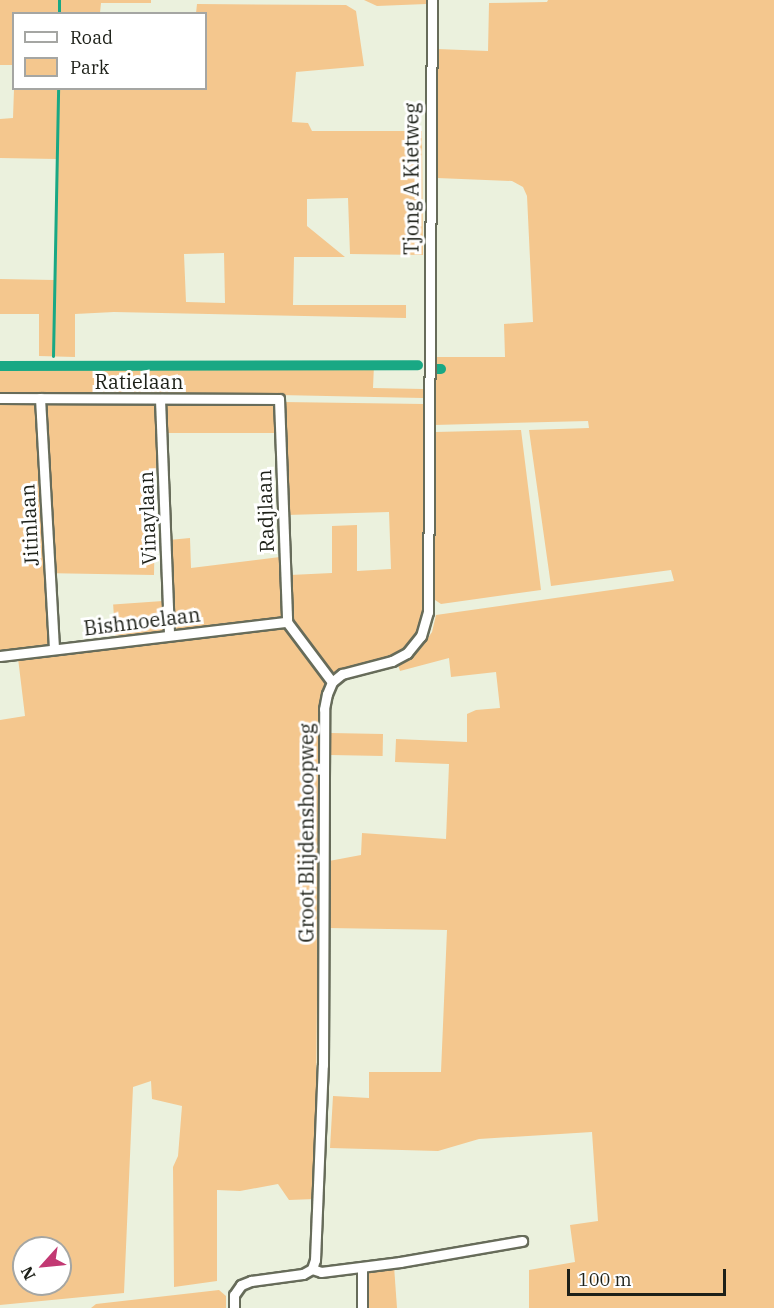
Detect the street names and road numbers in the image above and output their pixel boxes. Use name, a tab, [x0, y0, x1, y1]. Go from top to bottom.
street label: Tjong A Kietweg	[399, 103, 423, 255]
street label: Ratielaan	[95, 369, 183, 393]
street label: Radjlaan	[252, 469, 278, 553]
street label: Vinaylaan	[133, 471, 161, 565]
street label: Jitinlaan	[15, 483, 43, 567]
street label: Bishnoelaan	[82, 602, 202, 640]
street label: Groot Blijdenshoopweg	[294, 723, 318, 943]

